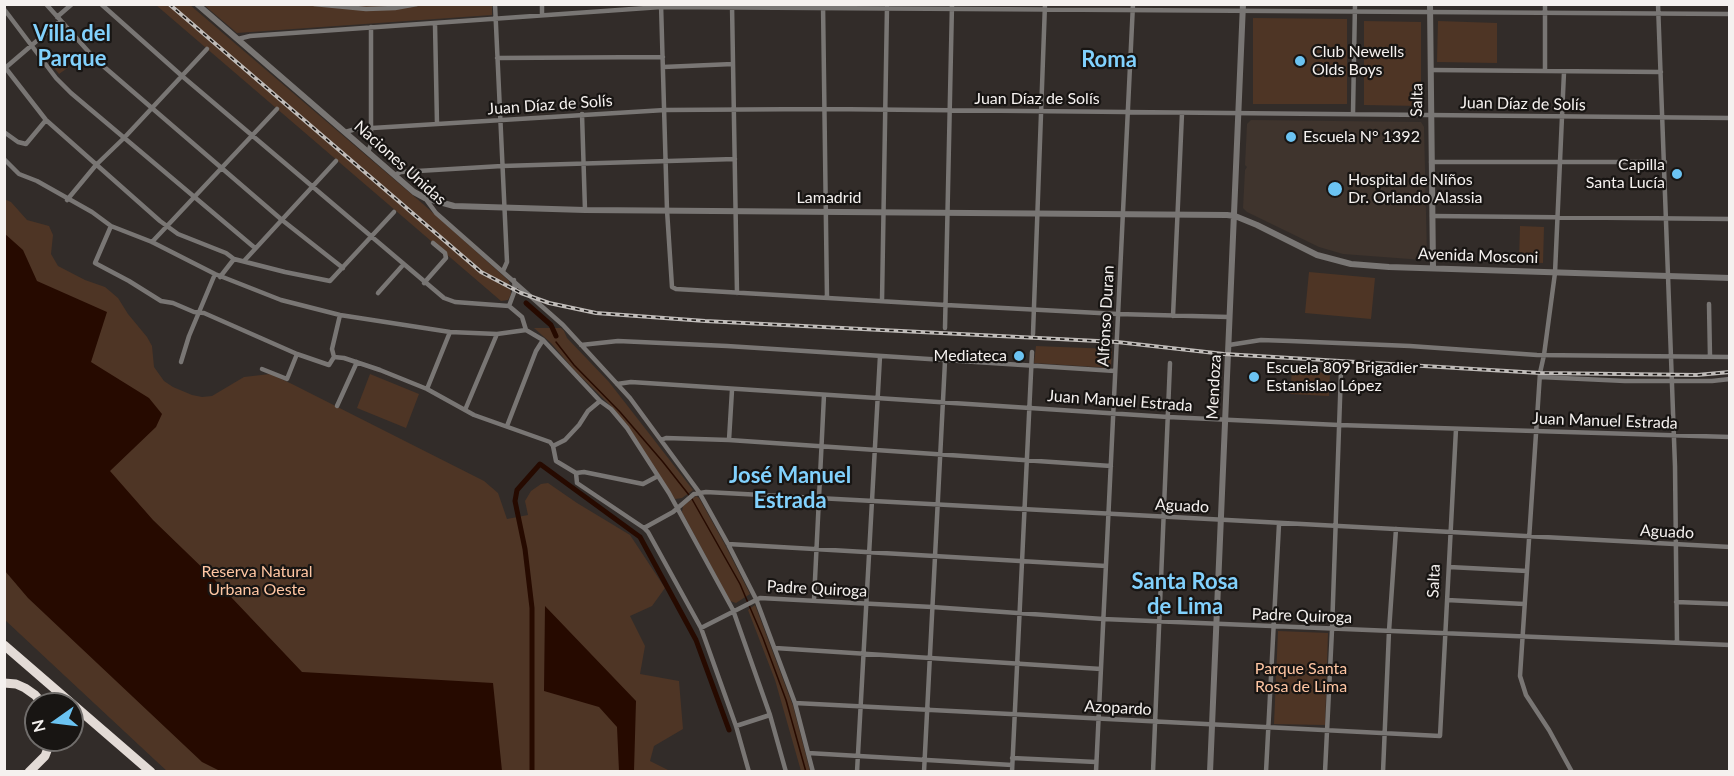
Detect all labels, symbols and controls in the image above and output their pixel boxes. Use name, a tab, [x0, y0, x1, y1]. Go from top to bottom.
district label: Villa del Parque	[33, 21, 111, 72]
place label: Club Newells Olds Boys	[1312, 42, 1404, 80]
district label: Roma	[1081, 47, 1137, 73]
marker: Club Newells Olds Boys	[1293, 54, 1307, 68]
street label: Salta	[1407, 83, 1427, 117]
street label: Juan Díaz de Solís	[974, 89, 1100, 109]
street label: Juan Díaz de Solís	[487, 91, 613, 119]
street label: Juan Díaz de Solís	[1460, 93, 1586, 115]
street label: Naciones Unidas	[350, 117, 450, 209]
place label: Escuela N° 1392	[1303, 127, 1420, 147]
marker: Escuela N° 1392	[1284, 130, 1298, 144]
place label: Capilla Santa Lucía	[1586, 155, 1665, 193]
marker: Capilla Santa Lucía	[1670, 167, 1684, 181]
place label: Hospital de Niños Dr. Orlando Alassia	[1348, 170, 1482, 208]
marker: Hospital de Niños Dr. Orlando Alassia	[1326, 180, 1344, 198]
street label: Lamadrid	[797, 188, 861, 208]
street label: Avenida Mosconi	[1418, 244, 1538, 268]
street label: Alfonso Duran	[1094, 265, 1118, 367]
place label: Mediateca	[934, 346, 1007, 366]
marker: Mediateca	[1012, 349, 1026, 363]
street label: Mendoza	[1203, 354, 1225, 420]
place label: Escuela 809 Brigadier Estanislao López	[1266, 358, 1418, 396]
marker: Escuela 809 Brigadier Estanislao López	[1247, 370, 1261, 384]
street label: Juan Manuel Estrada	[1047, 386, 1193, 416]
street label: Juan Manuel Estrada	[1532, 409, 1678, 433]
district label: José Manuel Estrada	[729, 463, 851, 514]
street label: Aguado	[1155, 495, 1209, 517]
street label: Aguado	[1640, 521, 1694, 543]
park label: Reserva Natural Urbana Oeste	[201, 562, 313, 600]
street label: Salta	[1424, 564, 1444, 598]
district label: Santa Rosa de Lima	[1132, 569, 1238, 620]
street label: Padre Quiroga	[766, 577, 868, 601]
street label: Padre Quiroga	[1251, 605, 1353, 627]
park label: Parque Santa Rosa de Lima	[1255, 659, 1347, 697]
north arrow	[24, 692, 84, 752]
street label: Azopardo	[1084, 697, 1152, 719]
text: N	[27, 718, 49, 734]

